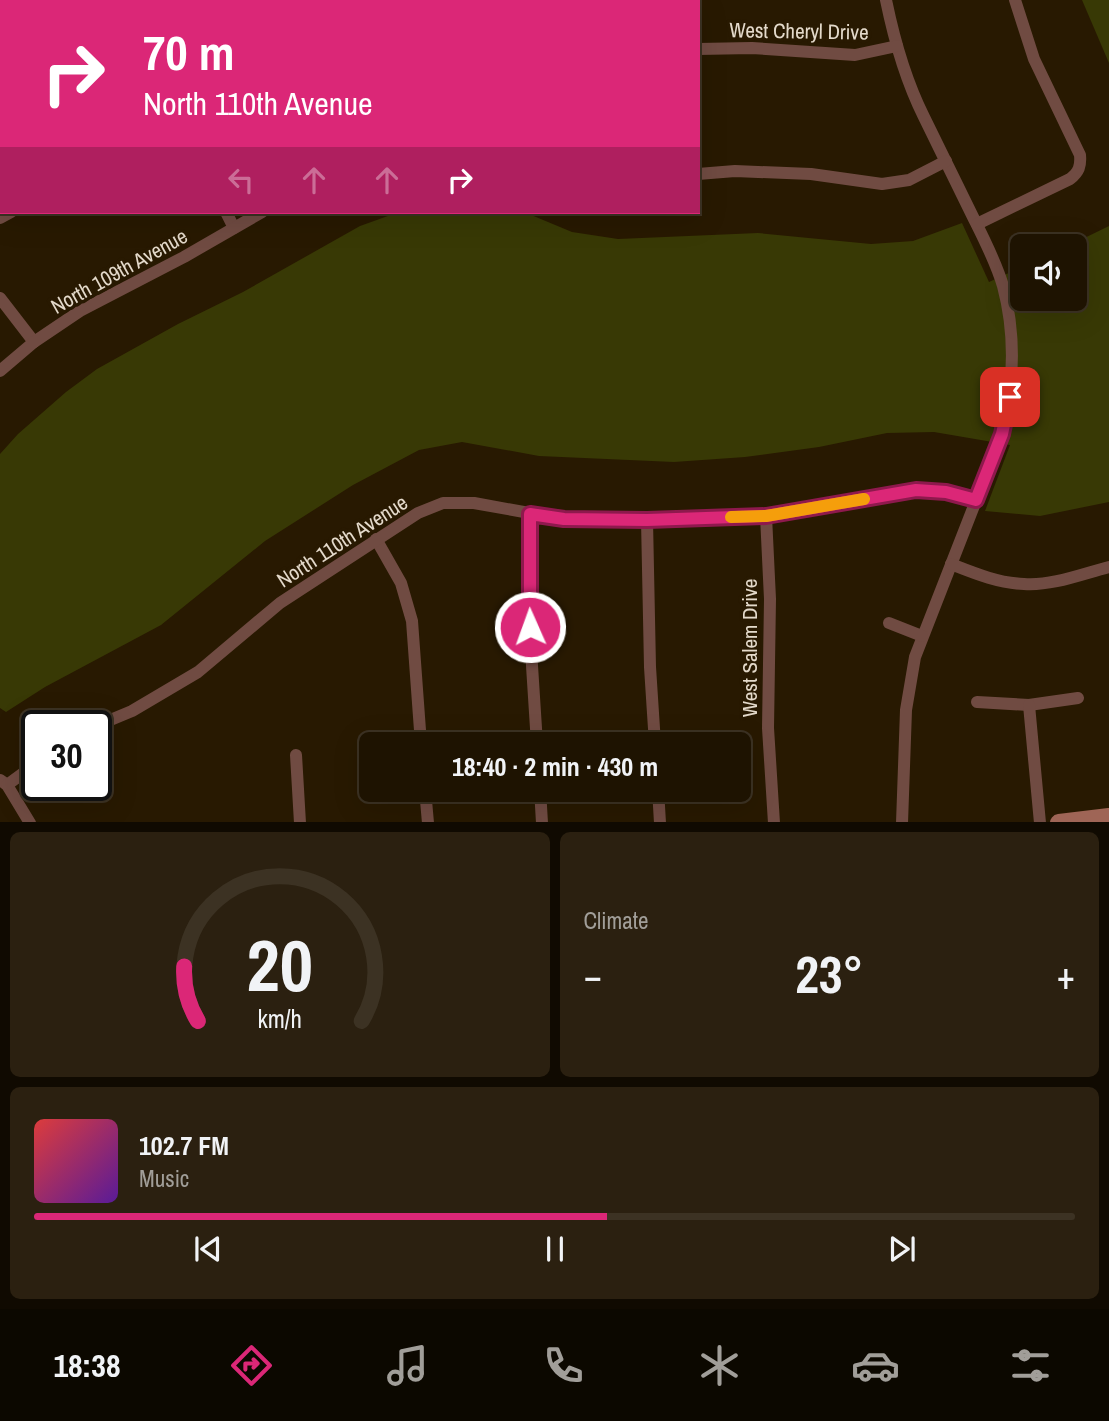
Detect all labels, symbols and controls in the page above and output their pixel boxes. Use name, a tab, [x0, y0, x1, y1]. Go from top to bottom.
street label: West Cheryl Drive	[729, 15, 869, 47]
text: 70 m	[143, 19, 235, 85]
icon: right	[28, 28, 119, 119]
text: North 110th Avenue	[143, 82, 373, 125]
icon: left	[222, 161, 260, 199]
icon: ahead	[295, 161, 333, 199]
icon: ahead	[368, 161, 406, 199]
icon: right	[441, 161, 479, 199]
street label: North 109th Avenue	[46, 221, 192, 321]
map controls	[1010, 234, 1087, 311]
button: sound	[1010, 234, 1087, 311]
pin	[980, 367, 1040, 427]
icon: arrive	[991, 378, 1029, 416]
street label: North 110th Avenue	[271, 488, 413, 594]
street label: West Salem Drive	[735, 579, 764, 717]
position arrow	[493, 590, 567, 664]
speed limit sign: 30	[21, 710, 112, 801]
text: 18:40 · 2 min · 430 m	[452, 749, 658, 784]
text: Climate	[584, 905, 648, 936]
text: 20	[247, 916, 313, 1014]
text: 23°	[795, 939, 863, 1009]
text: −	[584, 950, 602, 1001]
text: +	[1057, 950, 1075, 1001]
text: km/h	[258, 1001, 302, 1035]
text: 102.7 FM	[139, 1128, 229, 1163]
text: Music	[139, 1163, 189, 1194]
icon: previous	[189, 1230, 227, 1268]
icon: pause	[536, 1230, 574, 1268]
icon: next	[883, 1230, 921, 1268]
icon: directions	[227, 1341, 276, 1390]
icon: music	[383, 1341, 432, 1390]
icon: phone	[539, 1341, 588, 1390]
icon: climate	[695, 1341, 744, 1390]
icon: car	[851, 1341, 900, 1390]
icon: filters	[1006, 1341, 1055, 1390]
text: 18:38	[53, 1344, 121, 1387]

